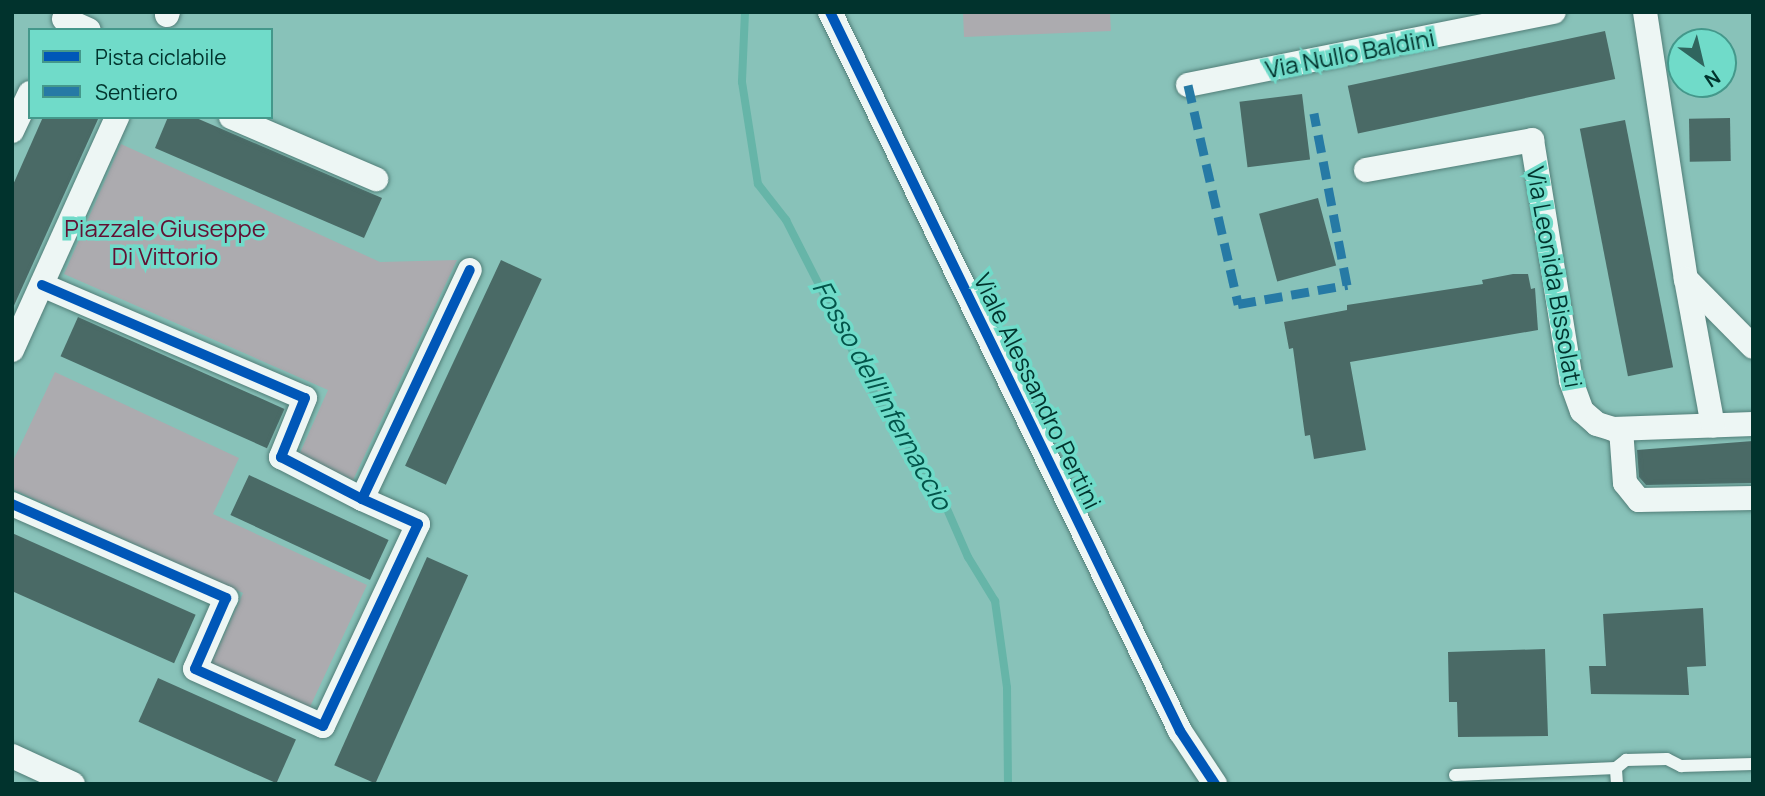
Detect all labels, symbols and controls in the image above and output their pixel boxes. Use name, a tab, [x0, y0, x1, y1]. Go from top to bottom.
street label: Via Nullo Baldini	[1263, 22, 1437, 84]
legend	[28, 28, 273, 119]
north arrow	[1667, 28, 1737, 98]
text: Pista ciclabile	[95, 43, 227, 71]
text: N	[1700, 64, 1726, 93]
text: Sentiero	[95, 78, 178, 106]
street label: Via Leonida Bissolati	[1521, 164, 1589, 390]
park label: Piazzale Giuseppe Di Vittorio	[64, 214, 266, 270]
street label: Viale Alessandro Pertini	[968, 268, 1108, 514]
water label: Fosso dell'Infernaccio	[806, 275, 958, 515]

